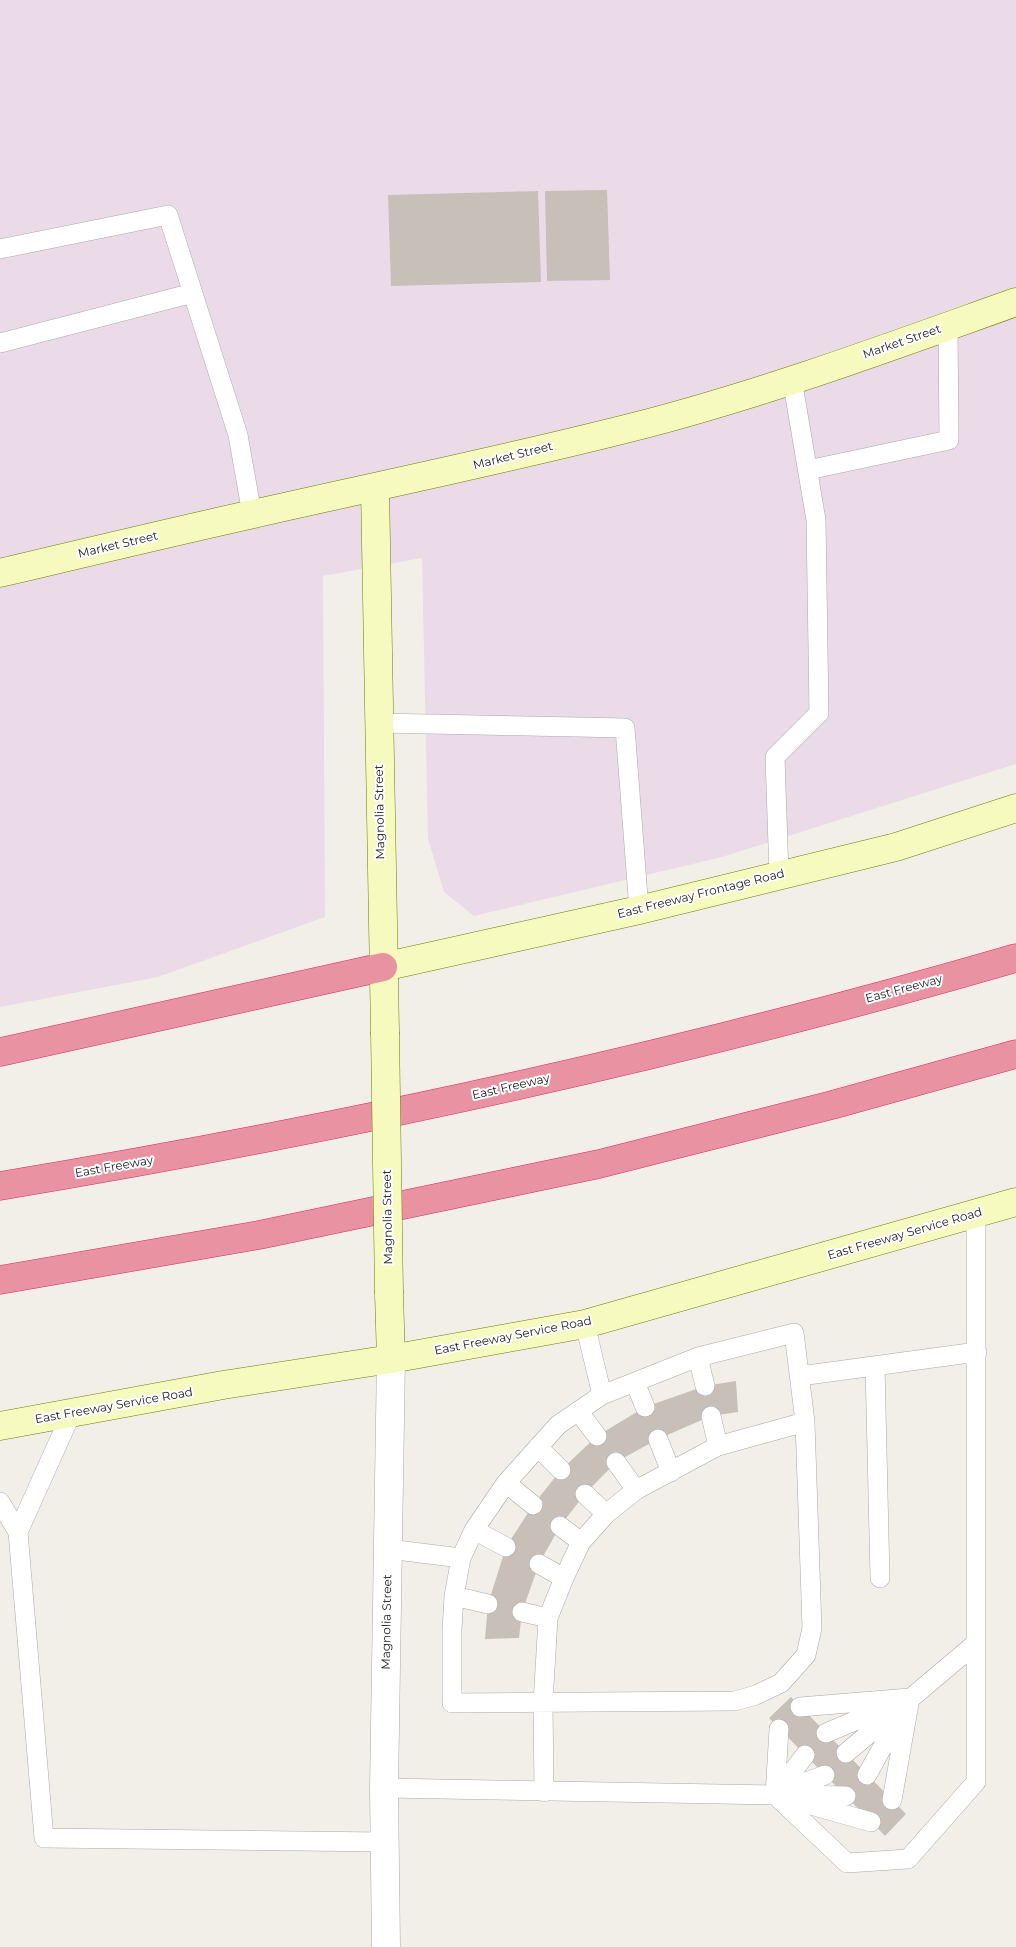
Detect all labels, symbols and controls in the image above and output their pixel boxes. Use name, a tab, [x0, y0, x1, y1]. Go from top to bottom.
street label: Market Street	[861, 322, 943, 362]
street label: Market Street	[472, 439, 554, 473]
street label: Market Street	[77, 529, 159, 561]
street label: Magnolia Street	[372, 764, 388, 860]
street label: East Freeway Frontage Road	[616, 866, 786, 922]
street label: East Freeway	[864, 972, 944, 1006]
street label: East Freeway	[471, 1071, 551, 1103]
street label: East Freeway	[74, 1153, 154, 1181]
street label: Magnolia Street	[380, 1169, 396, 1265]
street label: East Freeway Service Road	[826, 1205, 984, 1263]
street label: East Freeway Service Road	[433, 1314, 593, 1358]
street label: East Freeway Service Road	[34, 1385, 194, 1427]
street label: Magnolia Street	[379, 1574, 395, 1670]

